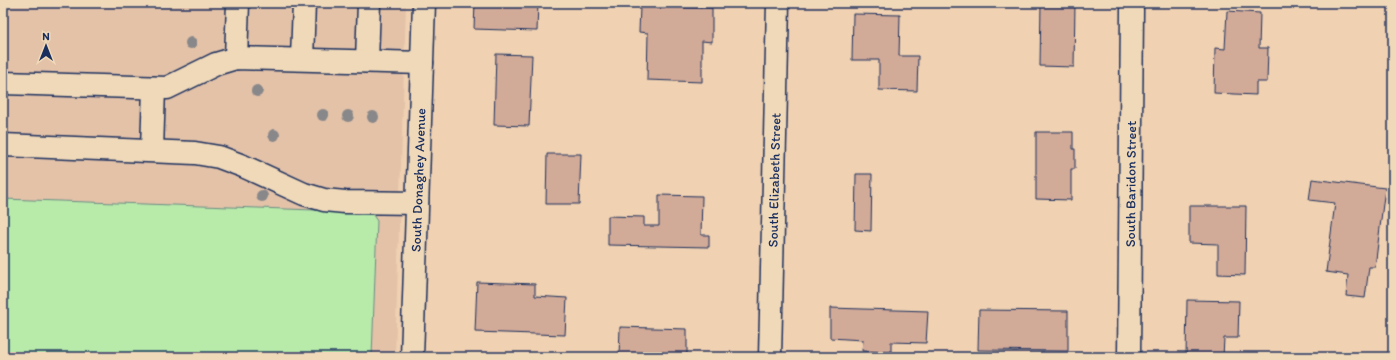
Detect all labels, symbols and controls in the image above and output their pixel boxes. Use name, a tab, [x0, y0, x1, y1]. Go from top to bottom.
north arrow	[26, 26, 66, 66]
text: N	[42, 30, 50, 43]
street label: South Donaghey Avenue	[408, 107, 429, 252]
street label: South Elizabeth Street	[764, 113, 785, 248]
street label: South Baridon Street	[1122, 121, 1140, 247]

